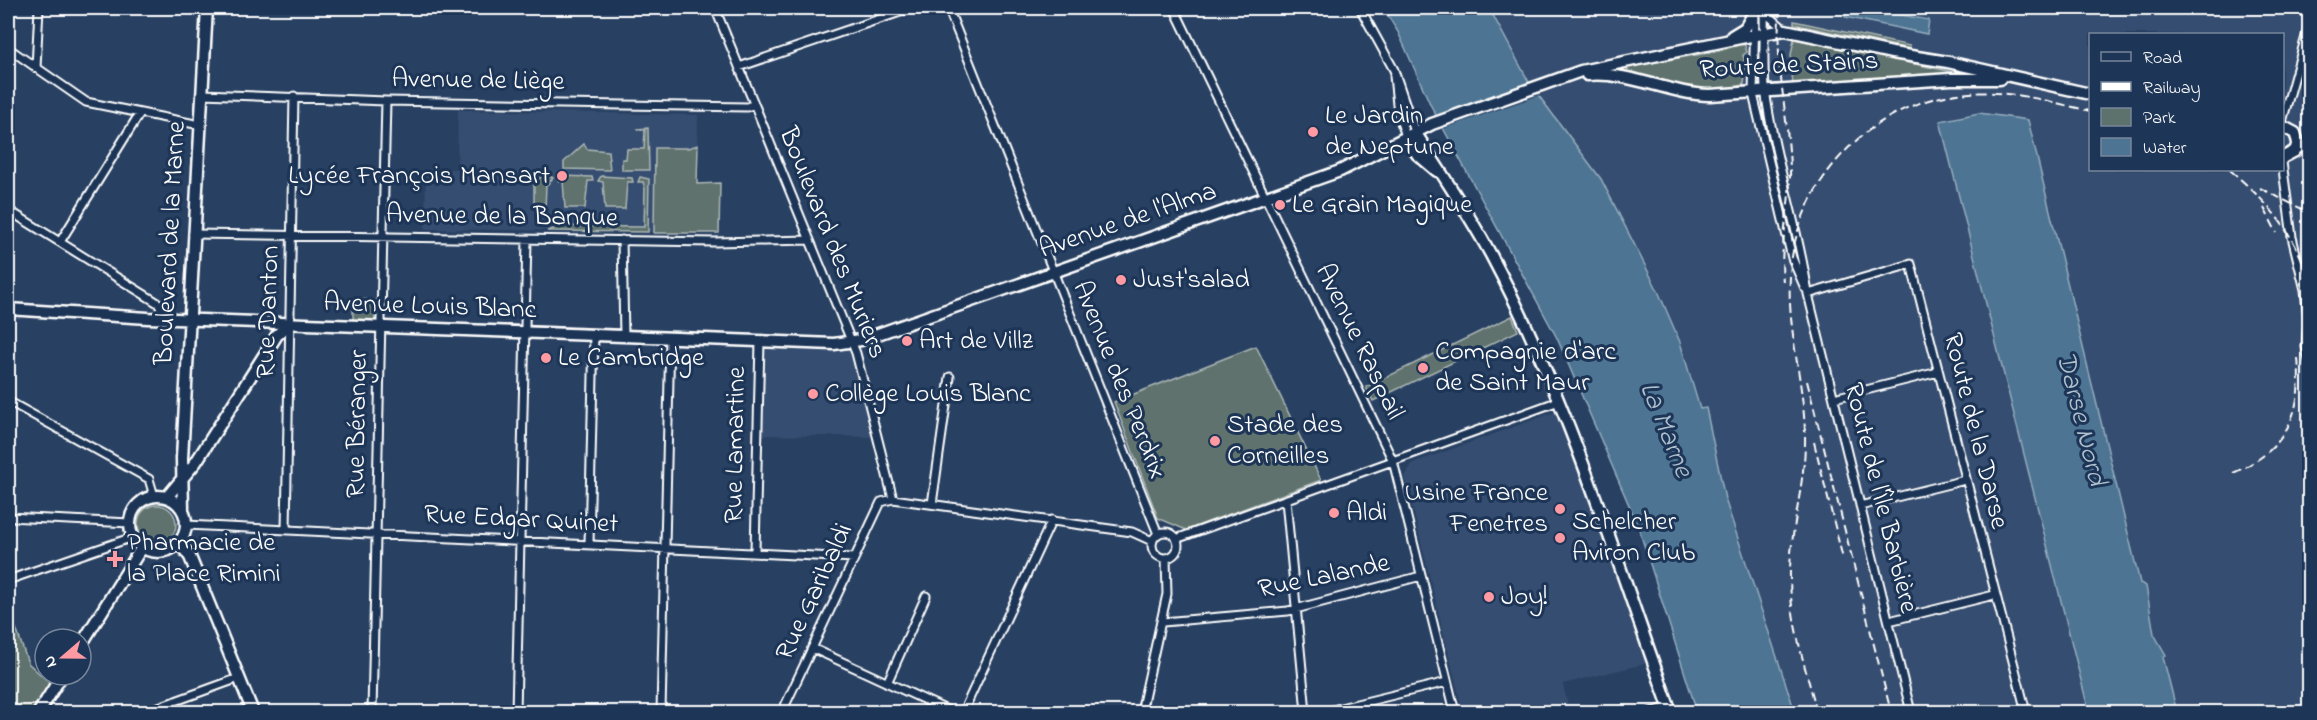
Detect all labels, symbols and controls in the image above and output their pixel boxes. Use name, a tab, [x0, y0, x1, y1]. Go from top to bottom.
legend	[2089, 33, 2284, 171]
street label: Route de Stains	[1699, 42, 1879, 90]
text: Road	[2143, 46, 2182, 72]
street label: Avenue de Liège	[391, 60, 566, 102]
text: Railway	[2143, 76, 2200, 102]
place label: Le Jardin de Neptune	[1325, 97, 1455, 167]
text: Park	[2143, 106, 2176, 132]
street label: Boulevard de la Marne	[145, 119, 197, 367]
street label: Boulevard des Muriers	[767, 121, 896, 365]
marker: Le Jardin de Neptune	[1306, 125, 1320, 139]
text: Water	[2143, 136, 2187, 162]
place label: Lycée François Mansart	[288, 157, 550, 196]
marker: Lycée François Mansart	[555, 169, 569, 183]
street label: Avenue de l'Alma	[1034, 172, 1222, 270]
place label: Le Grain Magique	[1292, 186, 1473, 225]
street label: Avenue de la Banque	[386, 195, 619, 239]
marker: Le Grain Magique	[1273, 198, 1287, 212]
street label: Rue Danton	[247, 245, 291, 379]
street label: Avenue Raspail	[1304, 257, 1414, 427]
place label: Just'salad	[1133, 261, 1250, 300]
marker: Just'salad	[1114, 273, 1128, 287]
street label: Avenue des Perdrix	[1062, 275, 1176, 485]
street label: Avenue Louis Blanc	[323, 284, 537, 330]
place label: Art de Villz	[919, 322, 1034, 361]
street label: Route de la Darse	[1932, 329, 2018, 534]
place label: Compagnie d'arc de Saint Maur	[1435, 333, 1616, 403]
marker: Art de Villz	[900, 334, 914, 348]
place label: Le Cambridge	[558, 339, 705, 378]
water label: Darse Nord	[2044, 348, 2117, 491]
street label: Rue Béranger	[337, 349, 379, 498]
marker: Le Cambridge	[539, 351, 553, 365]
marker: Compagnie d'arc de Saint Maur	[1416, 361, 1430, 375]
street label: Rue Lamartine	[715, 365, 757, 524]
place label: Collège Louis Blanc	[825, 375, 1031, 414]
water label: La Marne	[1627, 376, 1703, 485]
street label: Route de l'Île Barbière	[1833, 379, 1928, 618]
marker: Collège Louis Blanc	[806, 387, 820, 401]
place label: Stade des Corneilles	[1227, 406, 1343, 476]
marker: Stade des Corneilles	[1208, 434, 1222, 448]
place label: Usine France Fenetres	[1404, 474, 1549, 544]
place label: Aldi	[1346, 494, 1387, 533]
street label: Rue Edgar Quinet	[423, 495, 619, 545]
marker: Usine France Fenetres	[1553, 502, 1567, 516]
place label: Schelcher Aviron Club	[1572, 503, 1695, 573]
marker: Aldi	[1327, 506, 1341, 520]
street label: Rue Garibaldi	[766, 517, 864, 667]
place label: Pharmacie de la Place Rimini	[127, 524, 281, 594]
marker: Schelcher Aviron Club	[1553, 531, 1567, 545]
street label: Rue Lalande	[1255, 544, 1394, 610]
marker: Pharmacie de la Place Rimini	[108, 552, 122, 566]
place label: Joy!	[1501, 578, 1547, 617]
marker: Joy!	[1482, 590, 1496, 604]
north arrow	[33, 627, 93, 687]
text: N	[38, 652, 64, 671]

